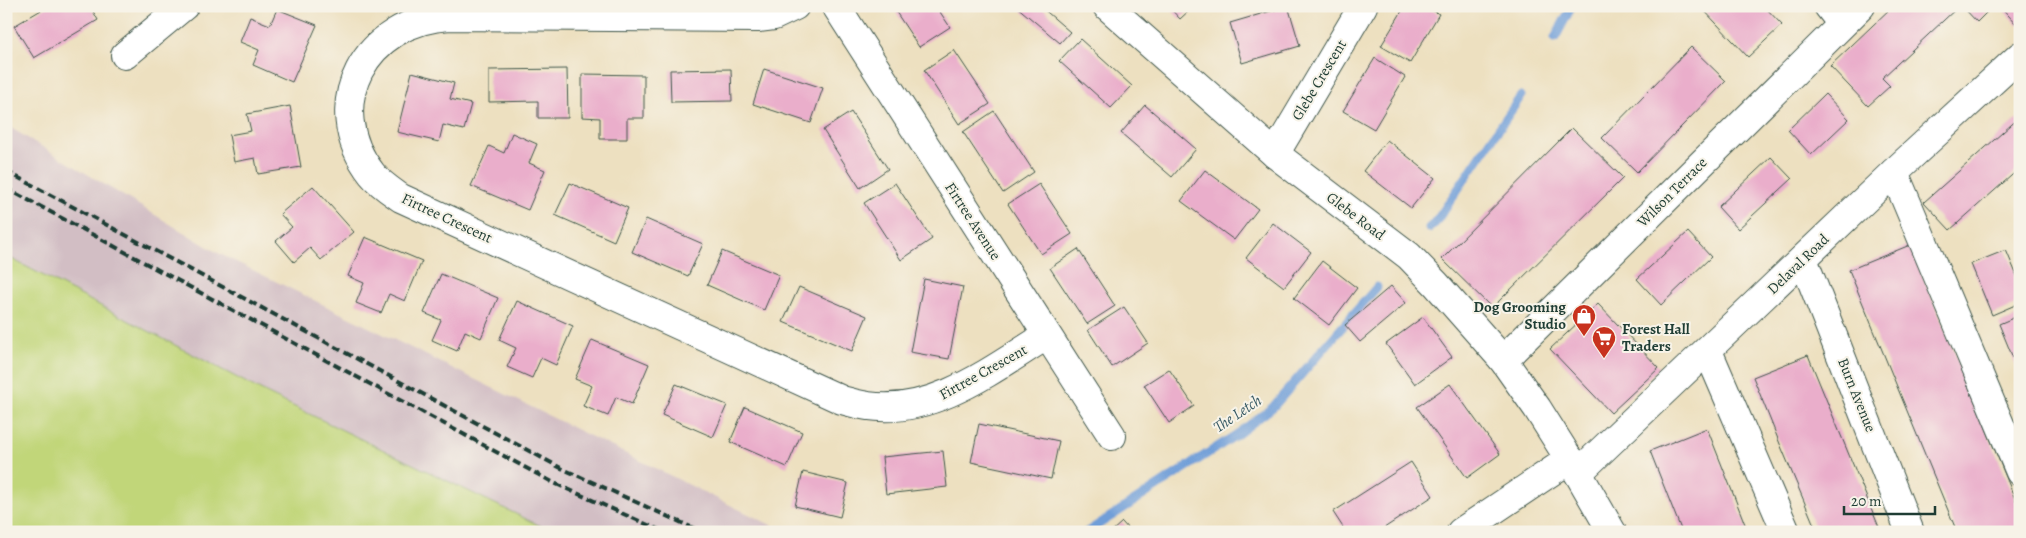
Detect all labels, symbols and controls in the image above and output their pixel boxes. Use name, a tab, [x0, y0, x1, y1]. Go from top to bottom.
street label: Glebe Crescent	[1287, 36, 1351, 124]
street label: Wilson Terrace	[1632, 153, 1711, 232]
street label: Firtree Avenue	[940, 178, 1006, 264]
street label: Glebe Road	[1323, 187, 1390, 245]
street label: Firtree Crescent	[398, 188, 496, 248]
street label: Delaval Road	[1763, 229, 1834, 299]
place label: Dog Grooming Studio	[1474, 297, 1566, 334]
shop icon: Dog Grooming Studio	[1571, 303, 1597, 337]
place label: Forest Hall Traders	[1622, 319, 1690, 356]
supermarket icon: Forest Hall Traders	[1591, 325, 1617, 359]
street label: Firtree Crescent	[935, 340, 1031, 404]
street label: Burn Avenue	[1833, 355, 1881, 435]
water label: The Letch	[1209, 389, 1266, 438]
scale bar	[1844, 483, 1935, 515]
text: 20 m	[1851, 491, 1882, 511]

